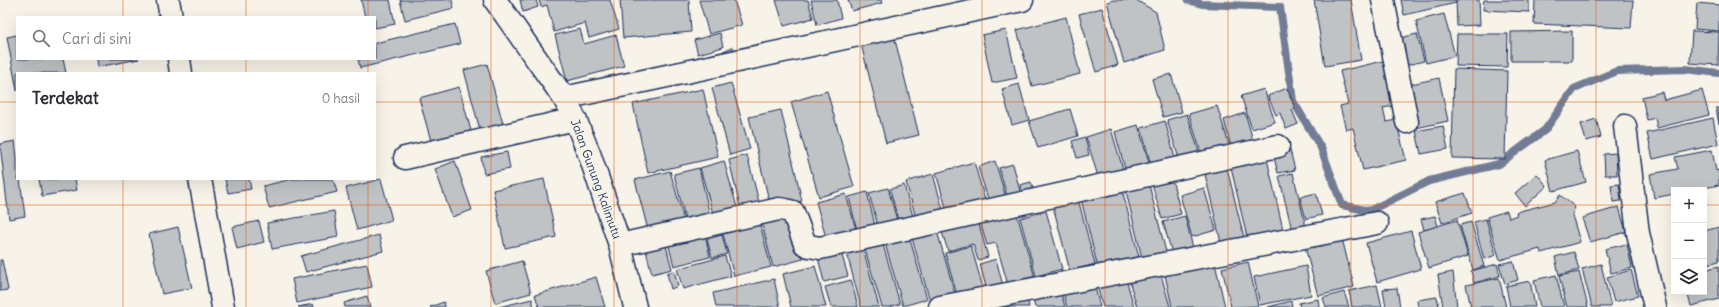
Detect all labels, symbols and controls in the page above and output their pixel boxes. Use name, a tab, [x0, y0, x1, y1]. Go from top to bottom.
search box	[16, 16, 376, 60]
icon: search	[30, 27, 52, 49]
text: Cari di sini	[62, 29, 131, 48]
text: Terdekat	[32, 87, 99, 109]
text: 0 hasil	[322, 90, 360, 107]
street label: Jalan Gunung Kalimutu	[568, 117, 625, 241]
map controls	[1671, 187, 1707, 295]
button: +	[1671, 187, 1707, 223]
button: −	[1671, 223, 1707, 259]
button: layers	[1671, 259, 1707, 295]

